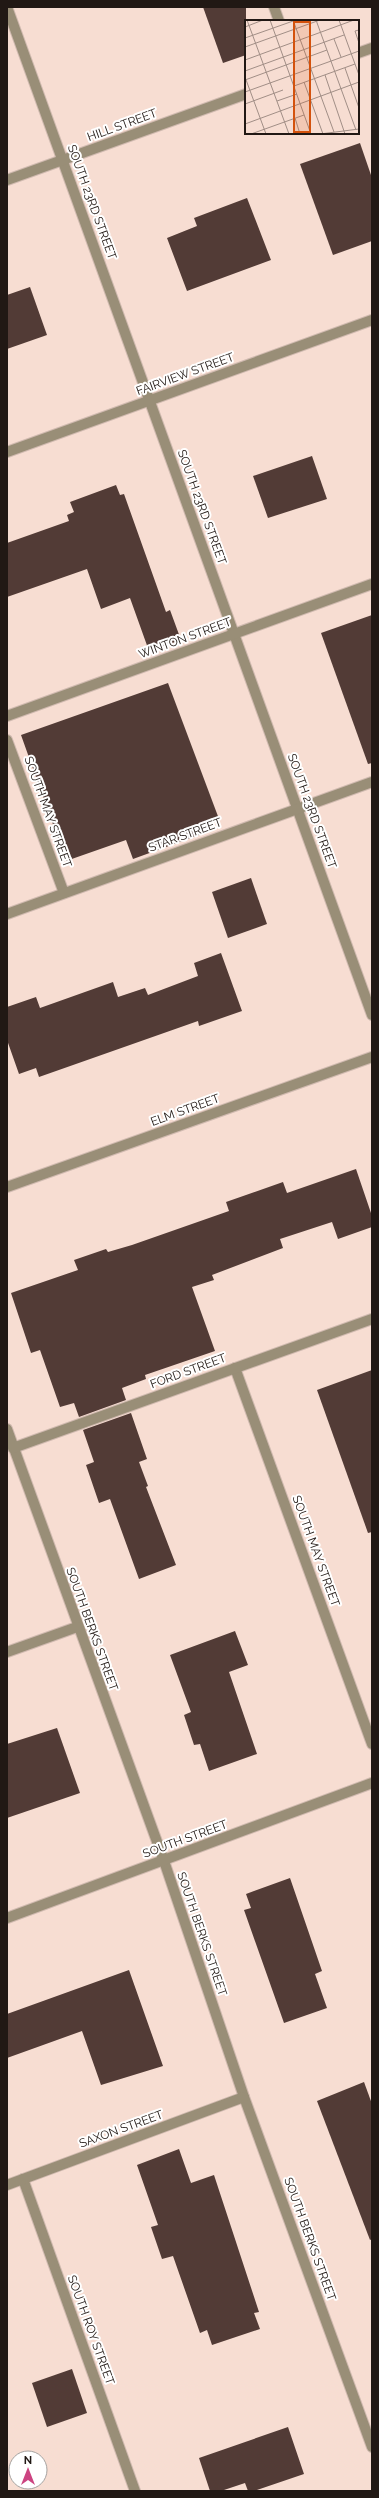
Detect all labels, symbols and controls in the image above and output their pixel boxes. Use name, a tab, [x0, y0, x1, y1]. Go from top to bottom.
inset map	[245, 20, 359, 134]
street label: HILL STREET	[85, 106, 159, 144]
street label: SOUTH 23RD STREET	[65, 143, 120, 262]
street label: FAIRVIEW STREET	[134, 350, 236, 398]
street label: SOUTH 23RD STREET	[175, 448, 230, 567]
street label: WINTON STREET	[137, 615, 234, 661]
street label: SOUTH 23RD STREET	[285, 752, 340, 871]
street label: SOUTH MAY STREET	[21, 755, 75, 870]
street label: STAR STREET	[146, 815, 224, 855]
street label: ELM STREET	[149, 1091, 222, 1129]
street label: FORD STREET	[148, 1351, 229, 1391]
street label: SOUTH MAY STREET	[289, 1494, 343, 1609]
street label: SOUTH BERKS STREET	[63, 1565, 121, 1693]
street label: SOUTH STREET	[141, 1817, 230, 1861]
street label: SOUTH BERKS STREET	[174, 1870, 230, 1998]
street label: SAXON STREET	[77, 2107, 165, 2151]
street label: SOUTH BERKS STREET	[281, 2175, 339, 2303]
street label: SOUTH ROY STREET	[65, 2273, 118, 2387]
north arrow	[8, 2450, 48, 2490]
text: N	[24, 2454, 32, 2467]

